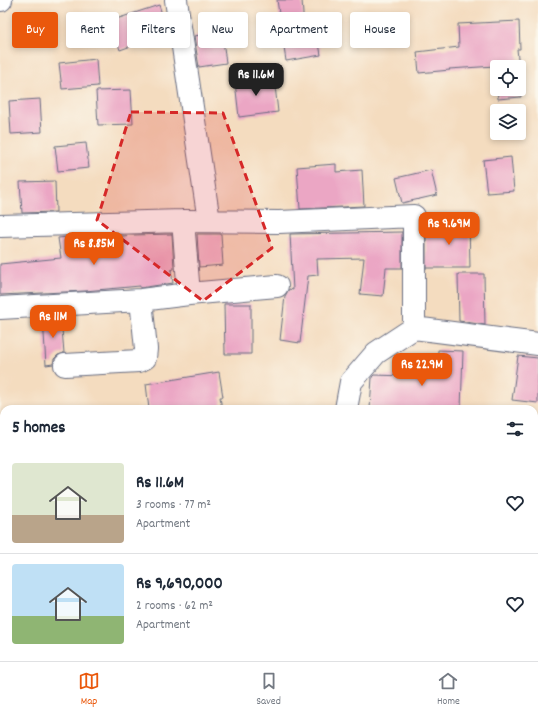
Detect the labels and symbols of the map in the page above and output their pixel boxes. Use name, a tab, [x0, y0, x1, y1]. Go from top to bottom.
pin: Rs 11.6M	[215, 63, 297, 97]
pin: Rs 9.69M	[408, 212, 490, 246]
pin: Rs 8.85M	[53, 232, 135, 266]
pin: Rs 11M	[20, 305, 86, 339]
pin: Rs 22.9M	[381, 353, 463, 387]

